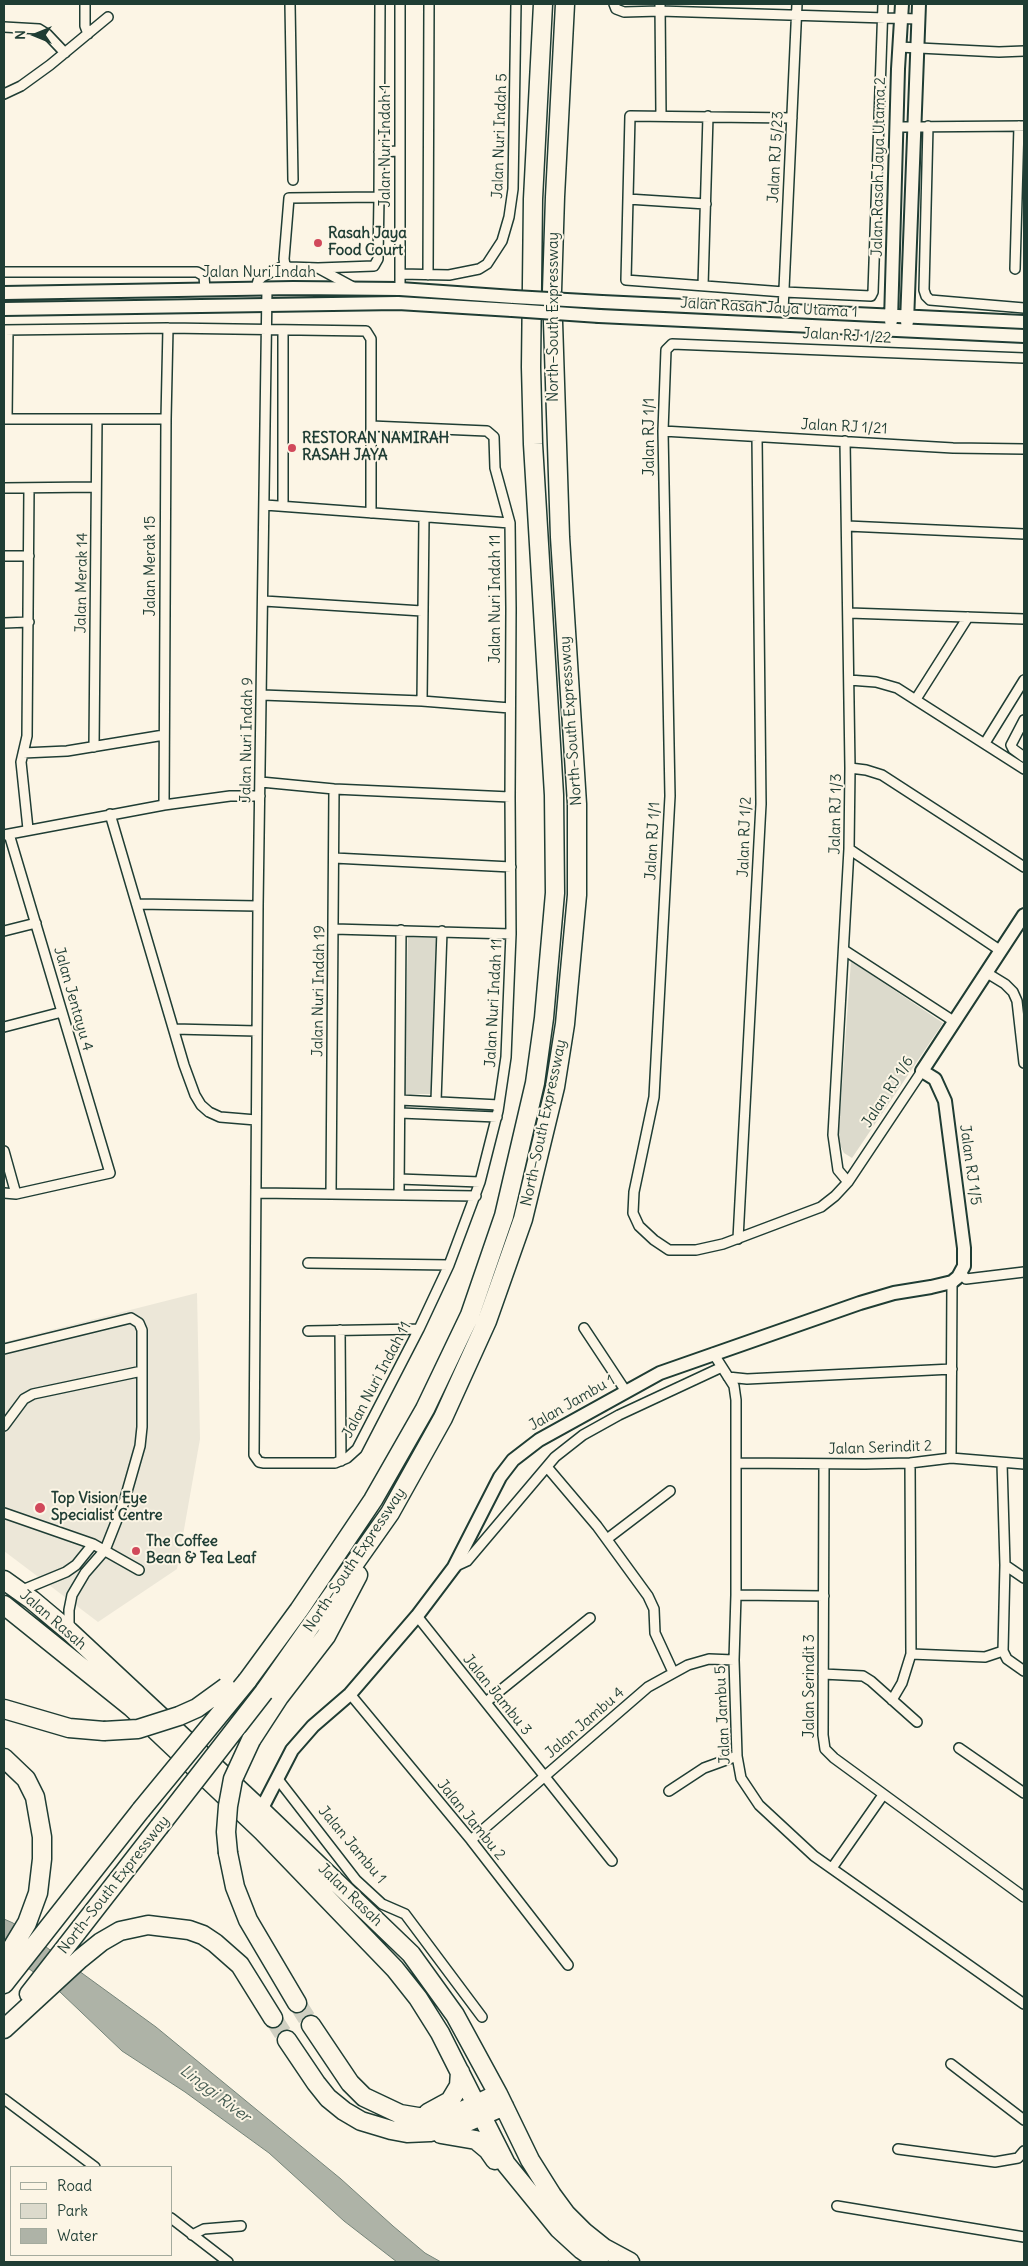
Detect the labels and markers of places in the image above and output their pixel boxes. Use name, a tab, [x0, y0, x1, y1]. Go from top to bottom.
place label: Rasah Jaya Food Court	[328, 225, 407, 260]
marker: Rasah Jaya Food Court	[312, 237, 324, 249]
place label: RESTORAN NAMIRAH RASAH JAYA	[302, 430, 449, 465]
marker: RESTORAN NAMIRAH RASAH JAYA	[286, 442, 298, 454]
place label: Top Vision Eye Specialist Centre	[51, 1490, 163, 1525]
marker: Top Vision Eye Specialist Centre	[33, 1501, 47, 1515]
place label: The Coffee Bean & Tea Leaf	[146, 1533, 256, 1568]
marker: The Coffee Bean & Tea Leaf	[130, 1545, 142, 1557]

